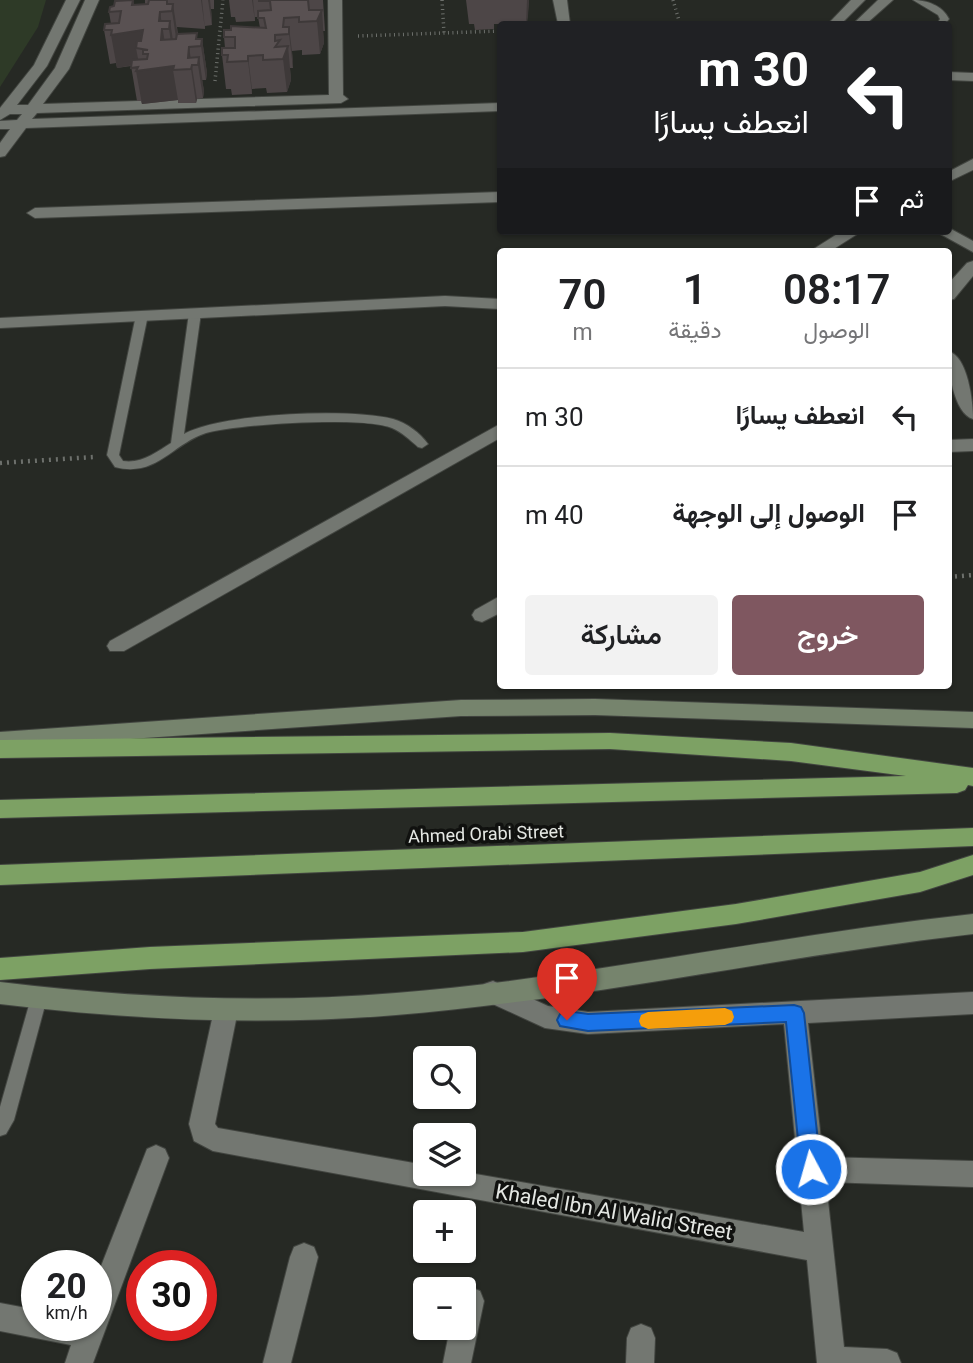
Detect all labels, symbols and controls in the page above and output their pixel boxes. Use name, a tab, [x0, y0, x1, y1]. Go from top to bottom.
text: 30 m	[698, 41, 809, 98]
icon: left	[833, 49, 924, 140]
text: انعطف يسارًا	[653, 103, 809, 141]
icon: arrive	[848, 182, 886, 220]
text: ثم	[900, 184, 924, 214]
text: 1	[683, 265, 707, 314]
text: 08:17	[783, 265, 890, 314]
text: 70	[559, 270, 607, 319]
text: دقيقة	[668, 317, 721, 344]
text: الوصول	[804, 317, 870, 344]
text: m	[573, 319, 593, 346]
icon: left	[886, 398, 924, 436]
text: انعطف يسارًا	[735, 400, 865, 430]
text: 30 m	[525, 402, 584, 432]
icon: arrive	[886, 496, 924, 534]
text: الوصول إلى الوجهة	[672, 498, 865, 528]
text: 40 m	[525, 500, 584, 530]
button: مشاركة	[525, 595, 718, 675]
button: خروج	[732, 595, 924, 675]
street label: Ahmed Orabi Street	[408, 820, 564, 847]
pin	[537, 948, 597, 1020]
icon: arrive	[548, 959, 586, 997]
map controls	[413, 1046, 476, 1340]
button: search	[413, 1046, 476, 1109]
button: layers	[413, 1123, 476, 1186]
position arrow	[774, 1132, 848, 1206]
street label: Khaled Ibn Al Walid Street	[494, 1179, 734, 1245]
button: +	[413, 1200, 476, 1263]
speed limit sign: 30	[126, 1250, 217, 1341]
text: 20	[46, 1266, 87, 1307]
button: −	[413, 1277, 476, 1340]
text: km/h	[45, 1302, 88, 1323]

